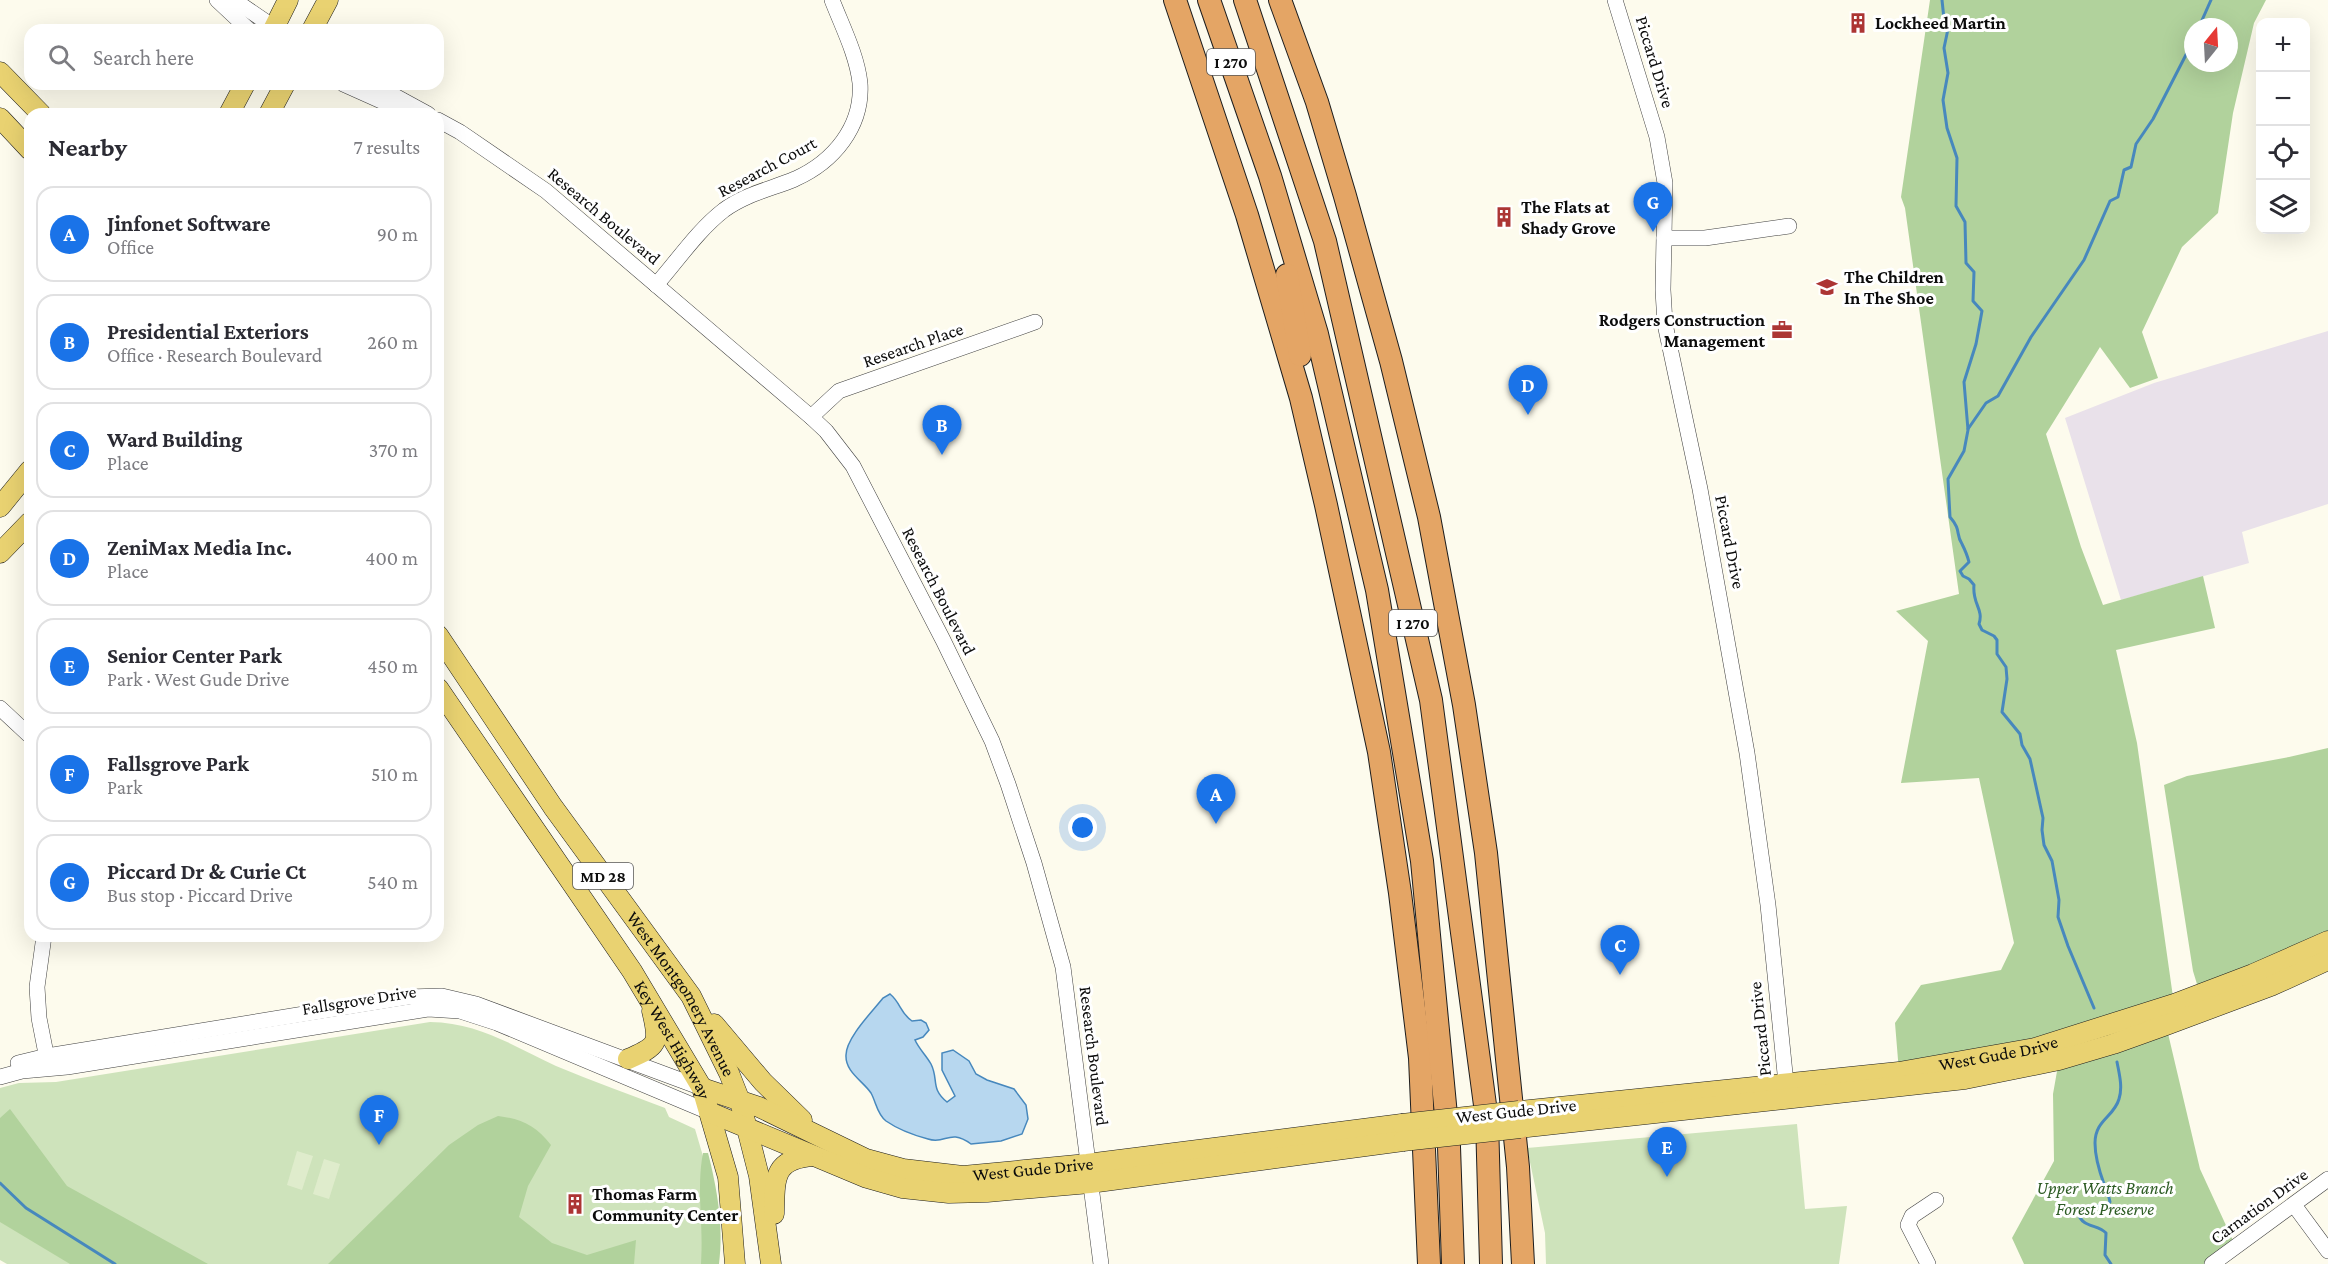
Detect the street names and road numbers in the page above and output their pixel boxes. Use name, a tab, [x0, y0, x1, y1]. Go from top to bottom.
street label: Piccard Drive	[1632, 14, 1678, 110]
road number: I 270	[1207, 49, 1255, 75]
street label: Research Court	[714, 132, 821, 201]
street label: Research Boulevard	[544, 163, 665, 269]
street label: Research Place	[860, 318, 966, 372]
street label: Piccard Drive	[1711, 493, 1749, 591]
street label: Research Boulevard	[898, 524, 980, 659]
road number: I 270	[1389, 610, 1437, 636]
road number: MD 28	[573, 863, 633, 889]
street label: West Montgomery Avenue	[623, 908, 739, 1080]
street label: Key West Highway	[630, 977, 715, 1102]
street label: Fallsgrove Drive	[300, 981, 418, 1019]
street label: Piccard Drive	[1745, 981, 1775, 1077]
street label: Research Boulevard	[1076, 985, 1113, 1127]
street label: West Gude Drive	[1937, 1031, 2060, 1075]
street label: West Gude Drive	[1455, 1095, 1577, 1127]
street label: West Gude Drive	[972, 1153, 1094, 1185]
street label: Carnation Drive	[2207, 1164, 2311, 1248]

